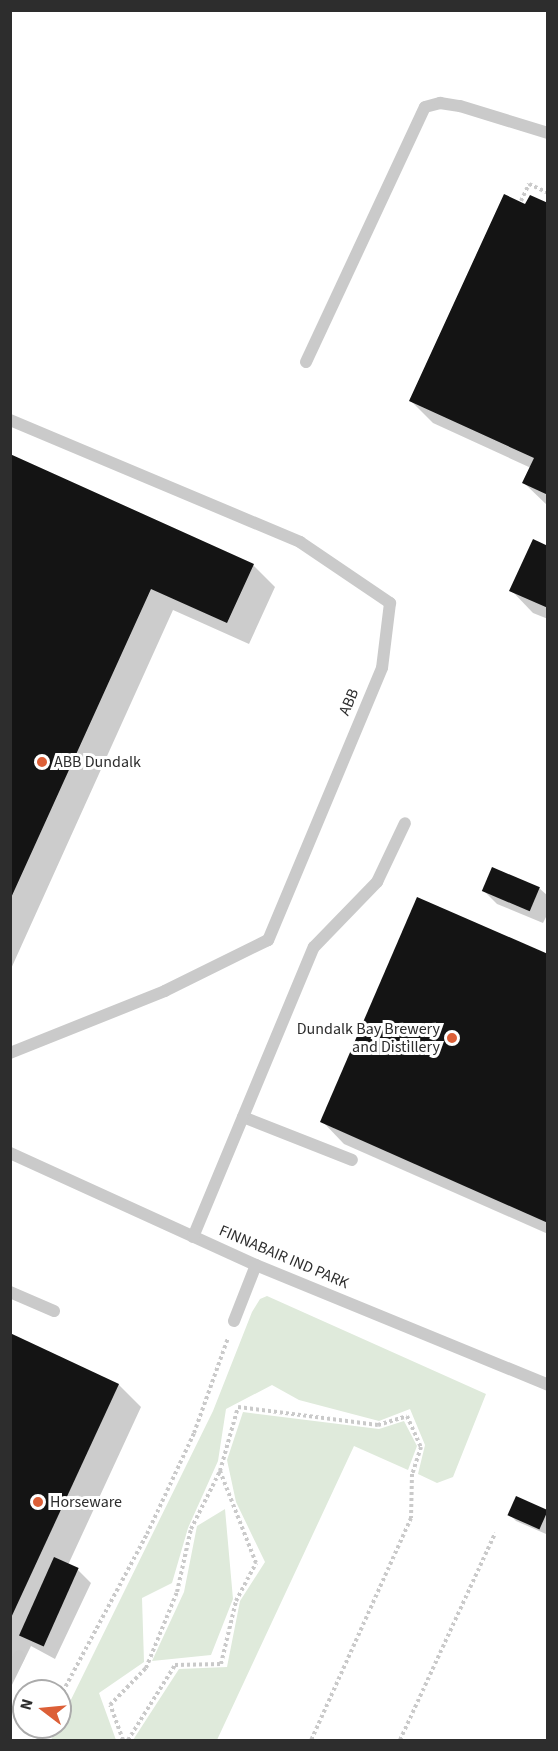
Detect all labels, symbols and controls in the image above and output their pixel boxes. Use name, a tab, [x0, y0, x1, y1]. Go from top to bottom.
street label: ABB	[335, 686, 363, 718]
place label: ABB Dundalk	[54, 752, 141, 772]
marker: ABB Dundalk	[35, 755, 49, 769]
place label: Dundalk Bay Brewery and Distillery	[297, 1019, 440, 1057]
marker: Dundalk Bay Brewery and Distillery	[445, 1031, 459, 1045]
street label: FINNABAIR IND PARK	[216, 1221, 352, 1293]
place label: Horseware	[50, 1492, 122, 1512]
marker: Horseware	[31, 1495, 45, 1509]
north arrow	[12, 1679, 72, 1739]
text: N	[15, 1696, 39, 1713]

